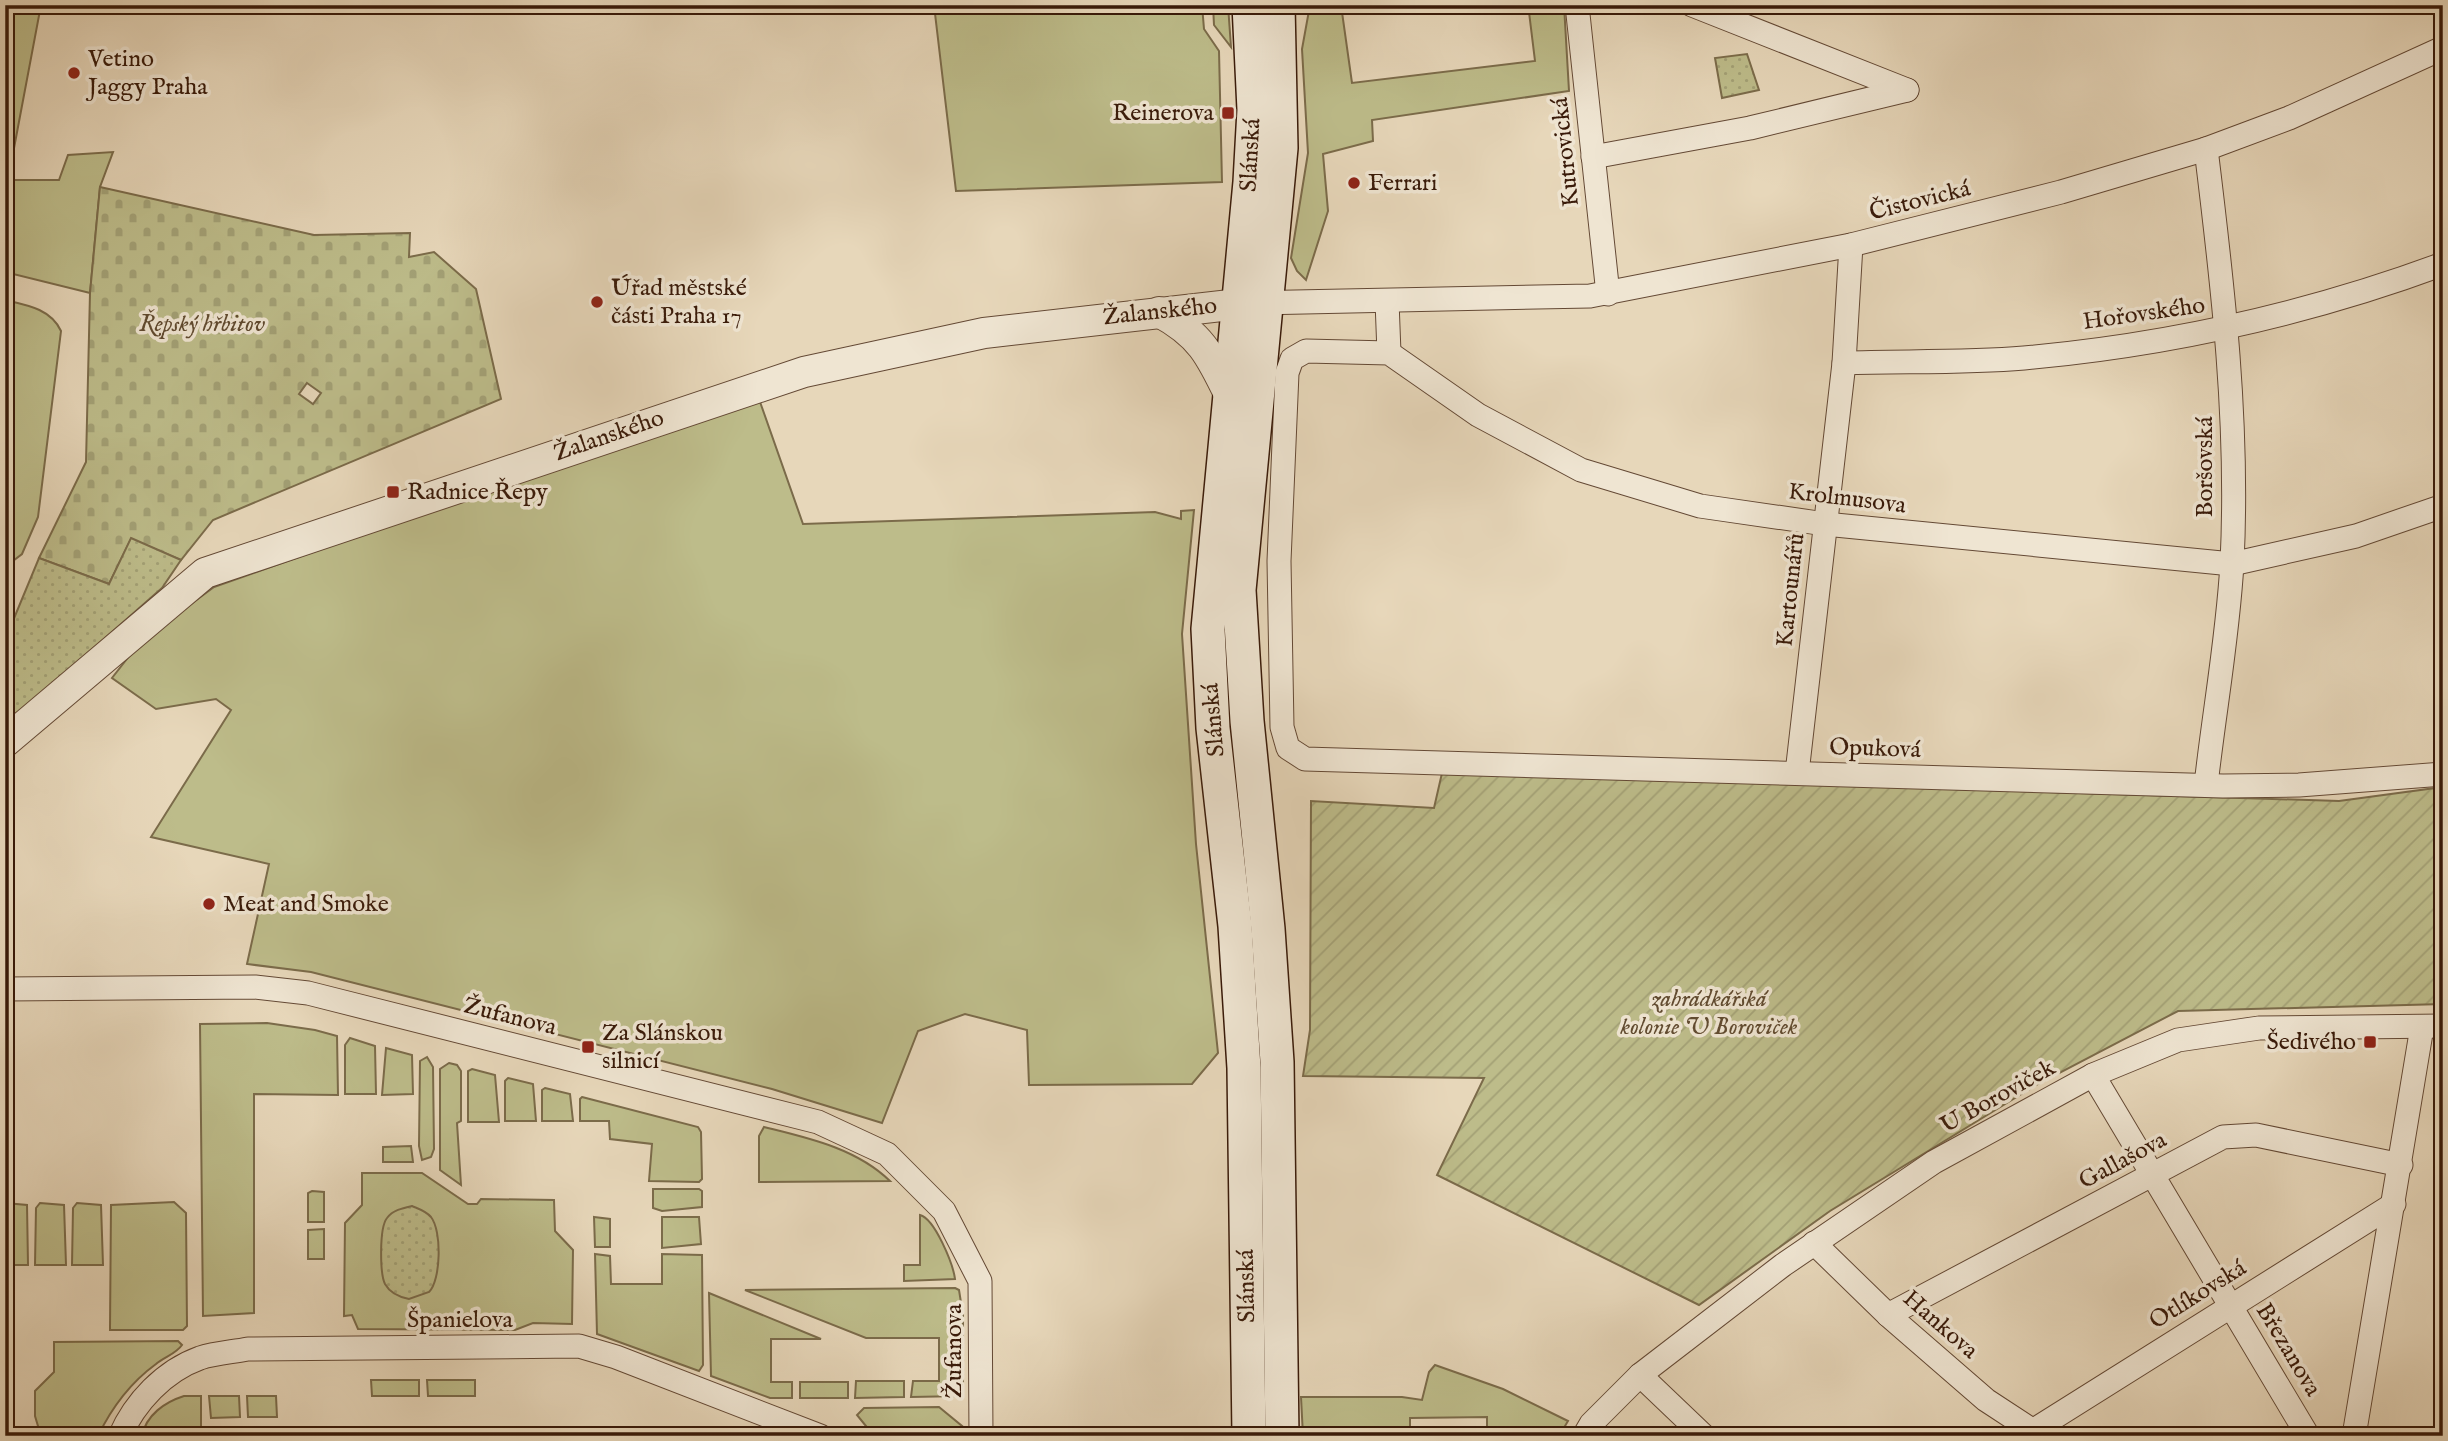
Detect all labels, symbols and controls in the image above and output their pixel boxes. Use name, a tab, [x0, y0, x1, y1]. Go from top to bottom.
place label: Vetino Jaggy Praha	[85, 44, 208, 103]
marker: Vetino Jaggy Praha	[66, 65, 82, 81]
street label: Kutrovická	[1545, 95, 1587, 208]
place label: Reinerova	[1112, 98, 1215, 129]
marker: Reinerova	[1220, 105, 1236, 121]
street label: Slánská	[1234, 117, 1268, 193]
place label: Ferrari	[1368, 168, 1437, 199]
street label: Čistovická	[1866, 173, 1974, 229]
marker: Ferrari	[1346, 175, 1362, 191]
place label: Úřad městské části Praha 17	[611, 273, 747, 332]
street label: Hořovského	[2081, 290, 2207, 338]
street label: Žalanského	[1101, 291, 1219, 333]
marker: Úřad městské části Praha 17	[589, 294, 605, 310]
park label: Řepský hřbitov	[139, 308, 266, 340]
street label: Žalanského	[550, 403, 668, 469]
street label: Boršovská	[2190, 416, 2221, 518]
street label: Krolmusova	[1786, 476, 1908, 522]
place label: Radnice Řepy	[407, 477, 548, 508]
marker: Radnice Řepy	[385, 484, 401, 500]
street label: Kartounářů	[1770, 531, 1812, 649]
street label: Slánská	[1195, 681, 1233, 758]
street label: Opuková	[1829, 732, 1922, 766]
place label: Meat and Smoke	[223, 889, 389, 920]
marker: Meat and Smoke	[201, 896, 217, 912]
park label: zahrádkářská kolonie U Boroviček	[1620, 984, 1798, 1043]
street label: Žufanova	[460, 990, 560, 1044]
place label: Za Slánskou silnicí	[602, 1018, 723, 1077]
place label: Šedivého	[2266, 1027, 2356, 1058]
marker: Šedivého	[2362, 1034, 2378, 1050]
marker: Za Slánskou silnicí	[580, 1039, 596, 1055]
street label: U Boroviček	[1935, 1053, 2061, 1141]
street label: Gallašova	[2074, 1125, 2173, 1197]
street label: Slánská	[1231, 1248, 1263, 1323]
street label: Otlíkovská	[2144, 1253, 2253, 1337]
street label: Hankova	[1896, 1284, 1985, 1367]
street label: Březanova	[2248, 1298, 2328, 1403]
street label: Žufanova	[939, 1303, 970, 1398]
street label: Španielova	[407, 1305, 514, 1336]

